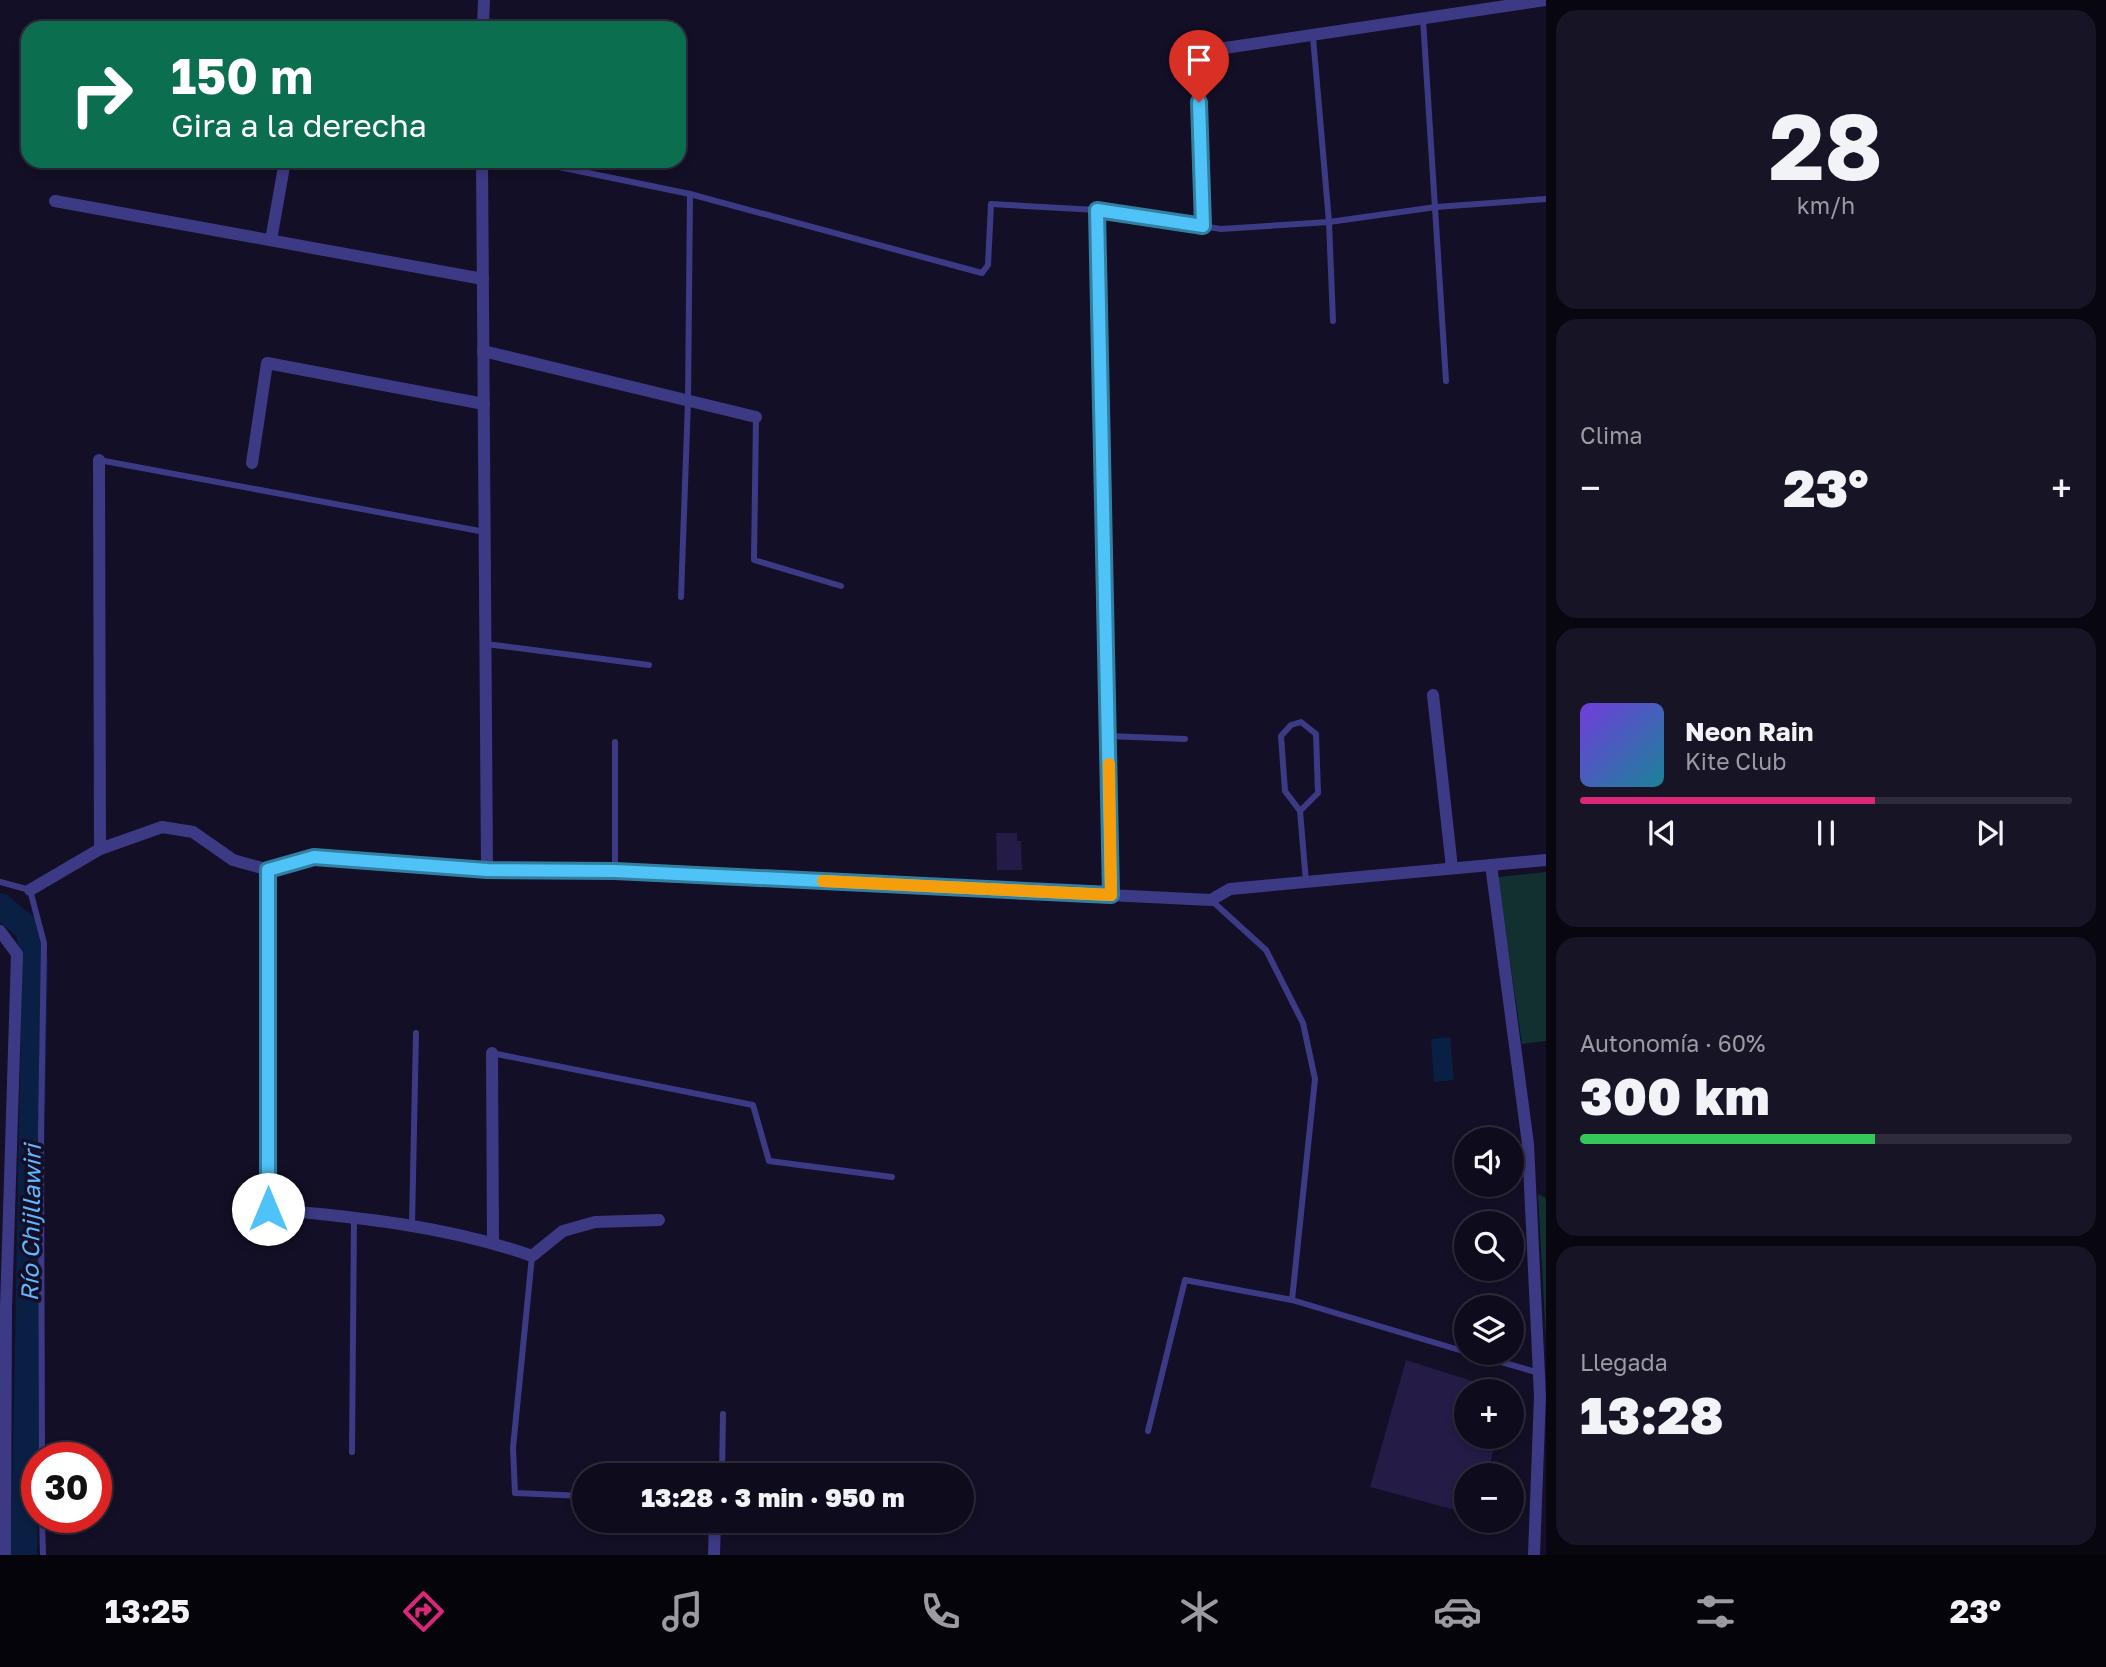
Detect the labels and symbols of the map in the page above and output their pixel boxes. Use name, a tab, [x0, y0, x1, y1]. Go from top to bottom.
pin	[1169, 30, 1229, 102]
water label: Río Chijllawiri	[14, 1141, 47, 1302]
position arrow	[231, 1172, 305, 1246]
speed limit sign: 30	[21, 1442, 112, 1533]

